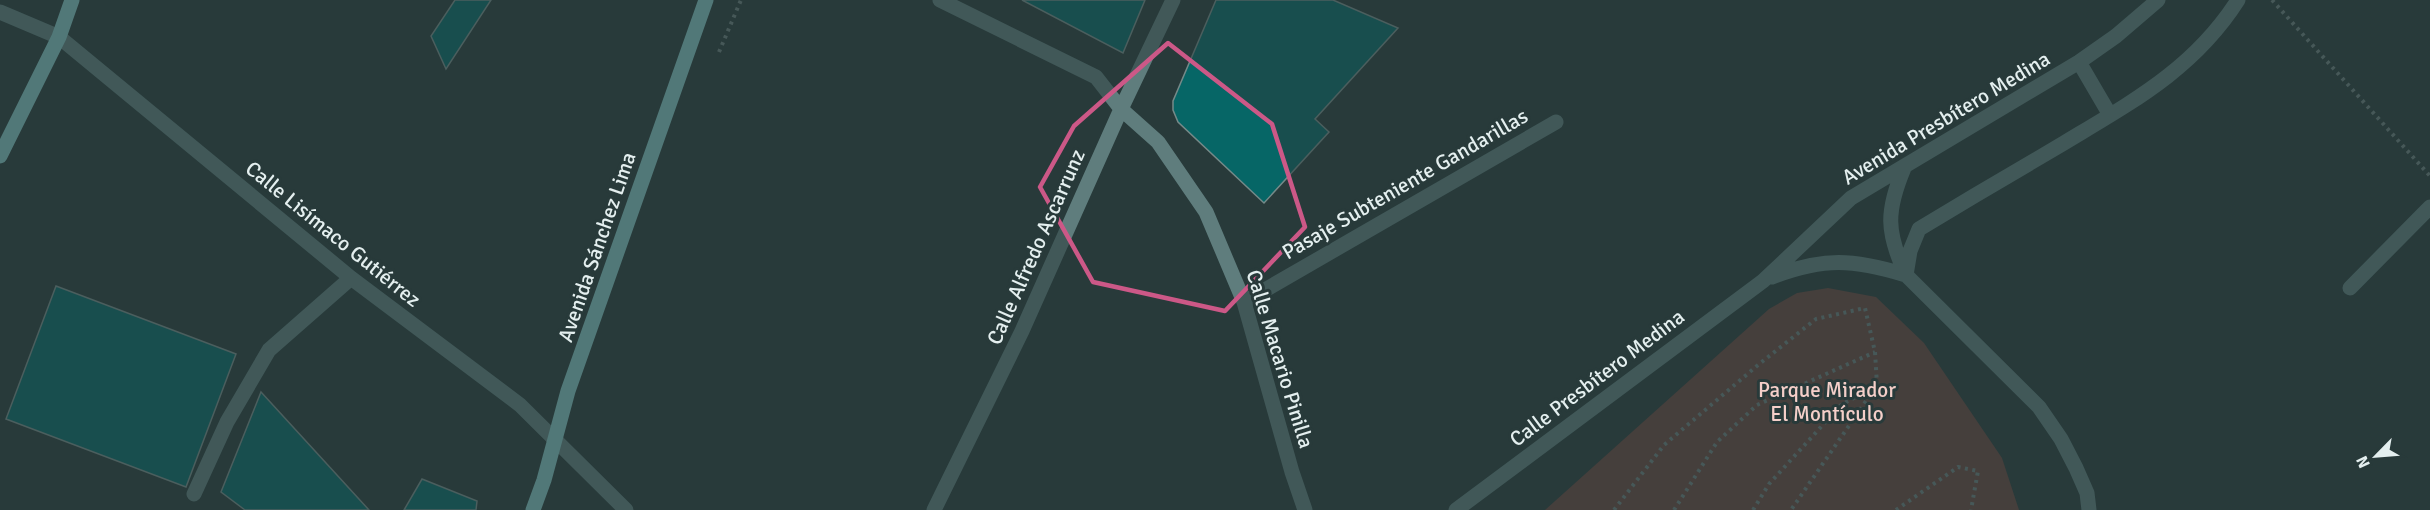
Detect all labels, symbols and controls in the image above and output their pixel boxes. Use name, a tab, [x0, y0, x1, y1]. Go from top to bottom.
street label: Avenida Presbítero Medina	[1837, 46, 2055, 190]
street label: Pasaje Subteniente Gandarillas	[1278, 103, 1532, 265]
street label: Calle Alfredo Ascarrunz	[981, 145, 1091, 349]
street label: Avenida Sánchez Lima	[552, 149, 642, 345]
street label: Calle Lisímaco Gutiérrez	[240, 155, 426, 313]
street label: Calle Macario Pinilla	[1241, 267, 1319, 451]
street label: Calle Presbítero Medina	[1504, 304, 1690, 452]
park label: Parque Mirador El Montículo	[1758, 377, 1896, 427]
north arrow	[2346, 426, 2406, 486]
text: N	[2352, 453, 2375, 471]

